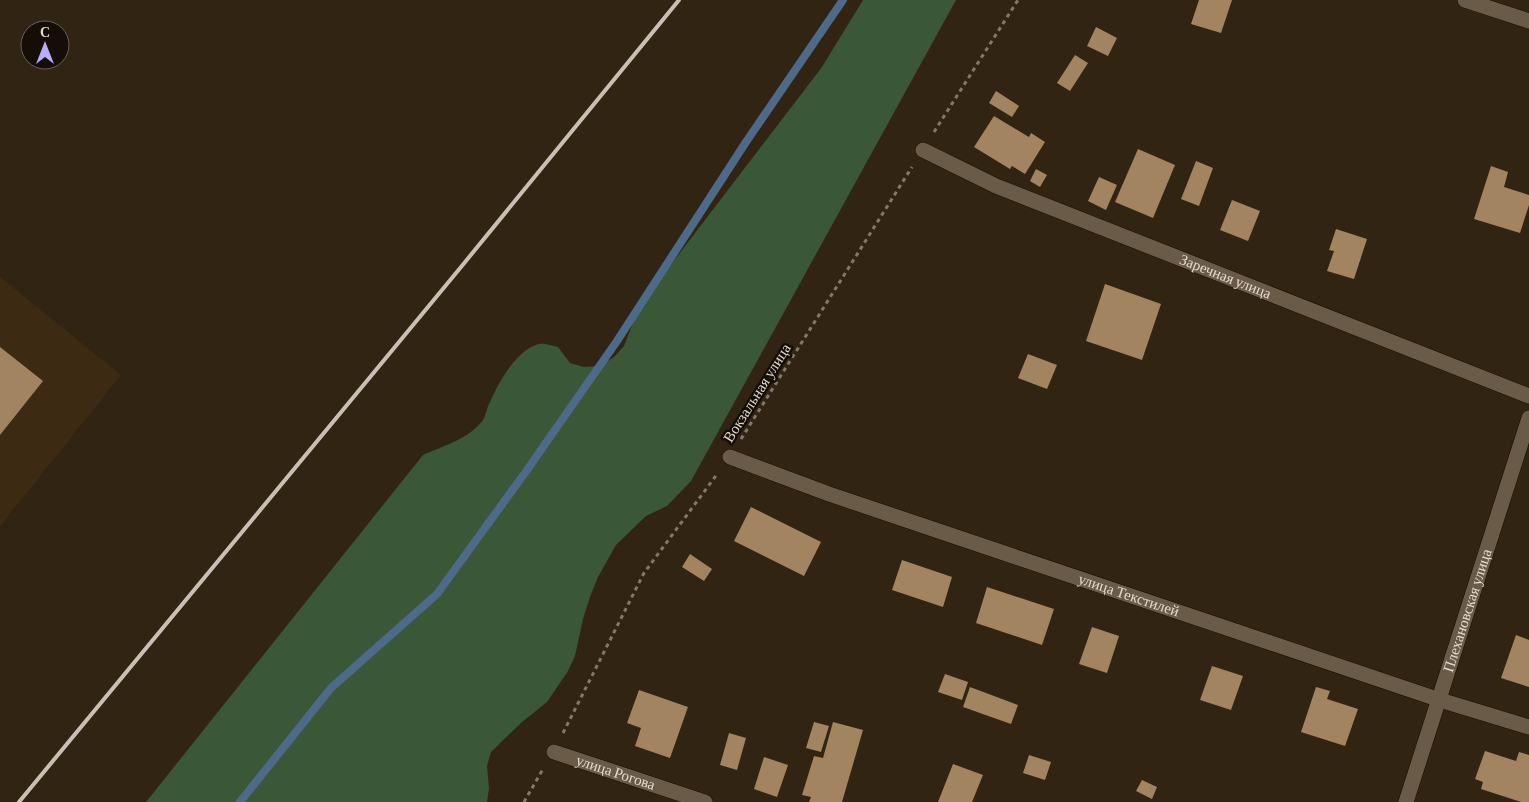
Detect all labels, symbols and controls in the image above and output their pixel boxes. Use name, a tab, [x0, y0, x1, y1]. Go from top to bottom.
north arrow	[20, 20, 70, 70]
text: С	[40, 24, 50, 40]
street label: Заречная улица	[1177, 251, 1274, 302]
street label: Вокзальная улица	[720, 341, 794, 445]
street label: Плехановская улица	[1440, 547, 1495, 674]
street label: улица Текстилей	[1076, 571, 1181, 619]
street label: улица Рогова	[574, 752, 658, 793]

